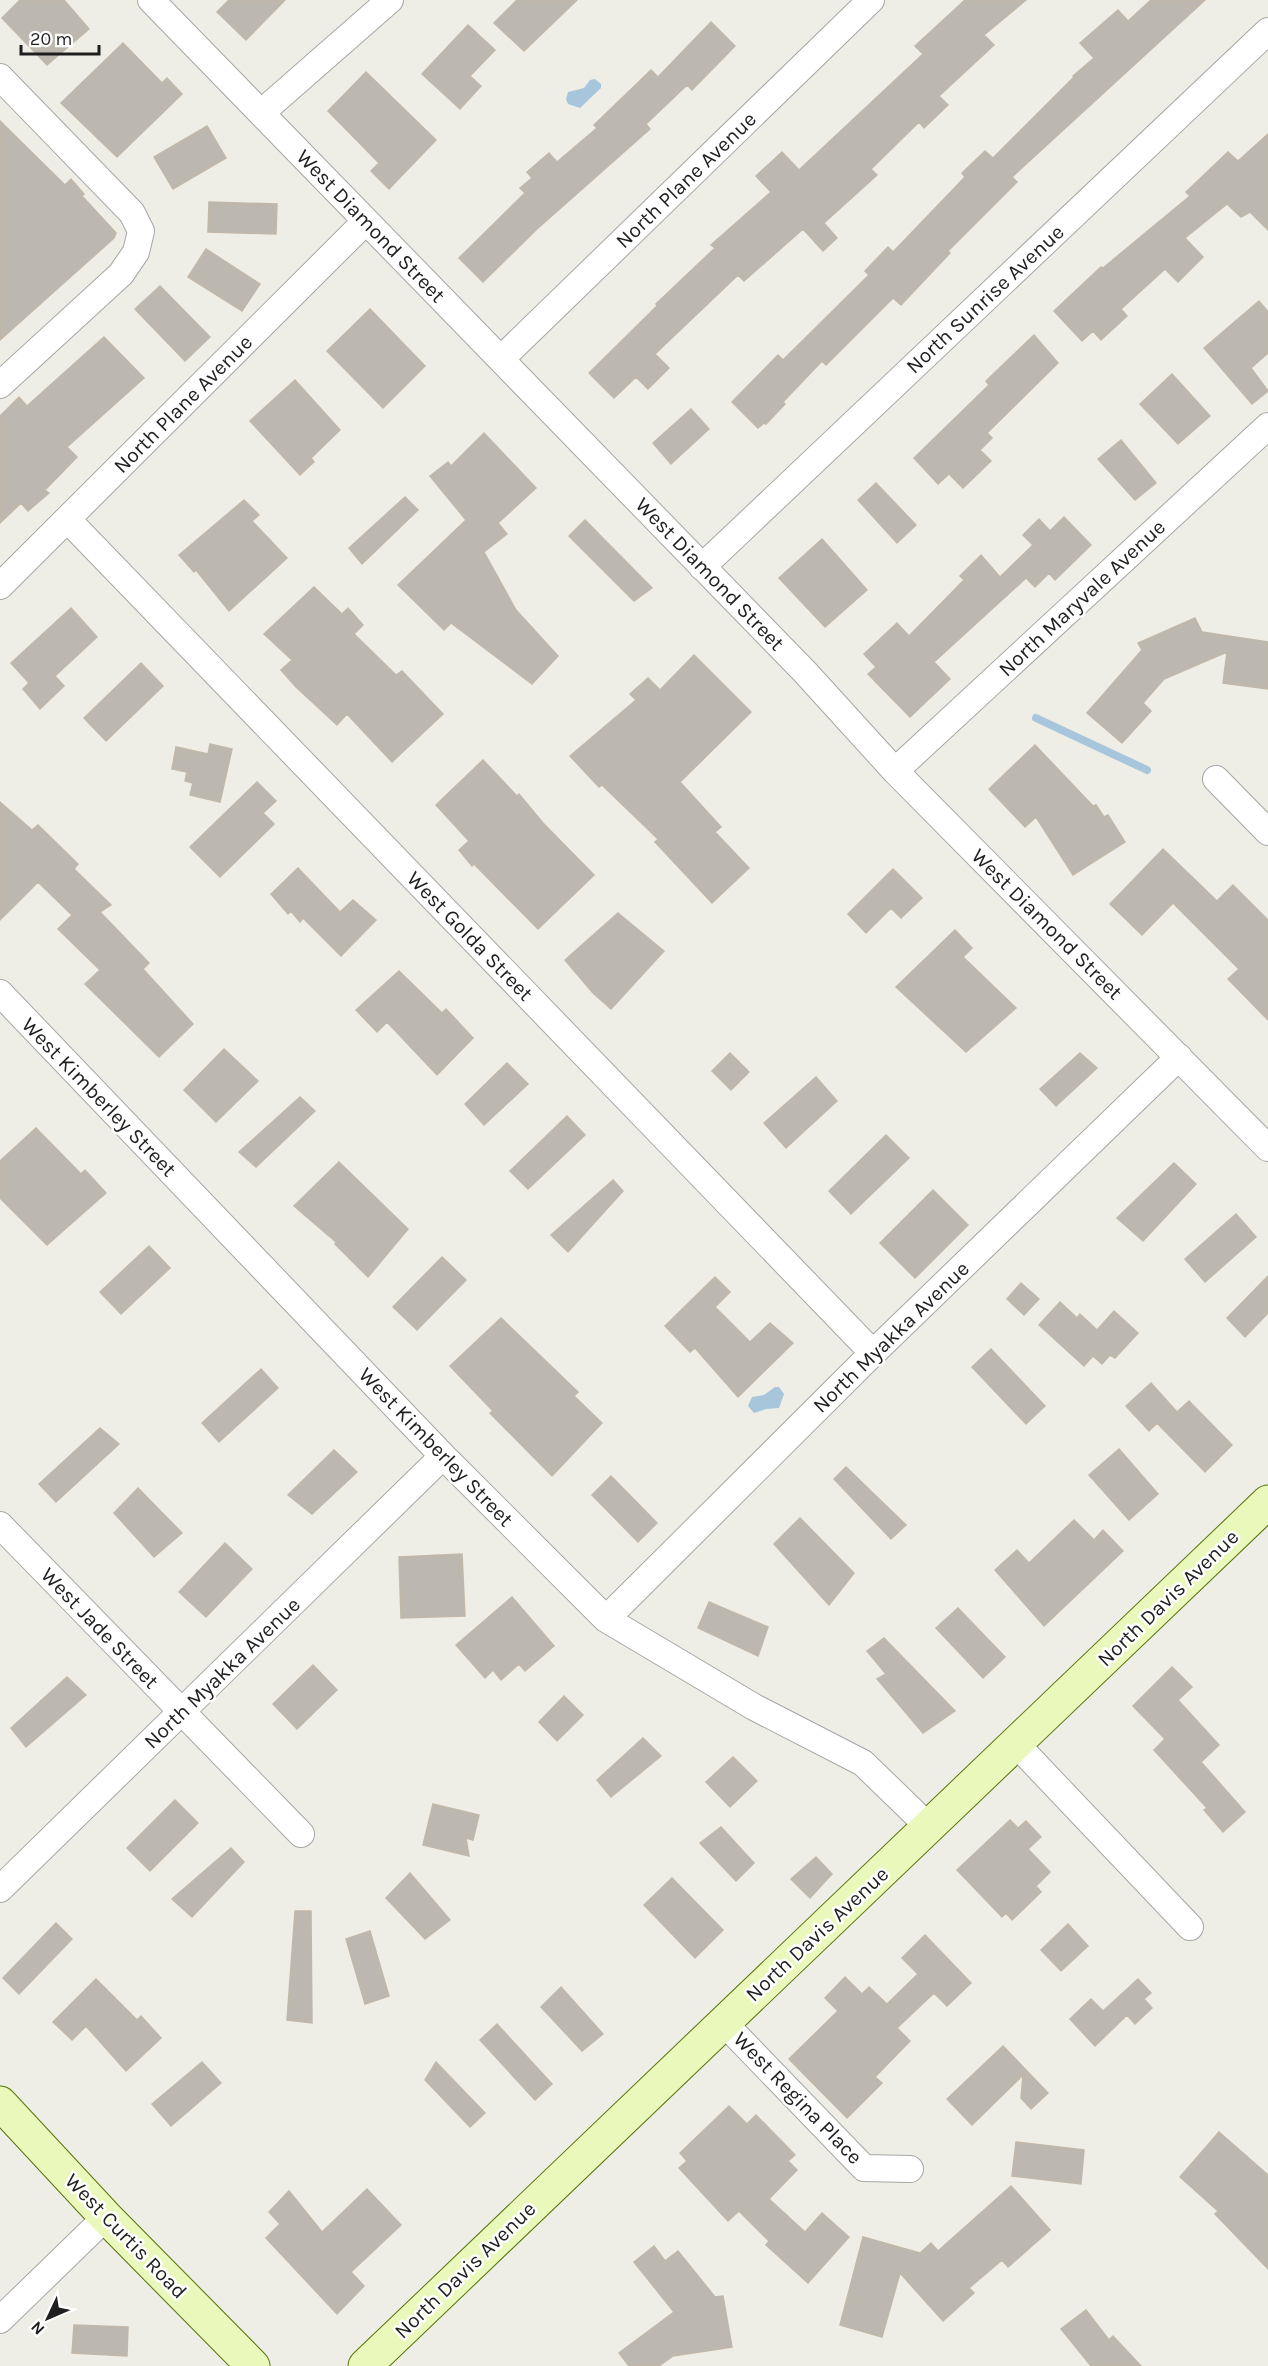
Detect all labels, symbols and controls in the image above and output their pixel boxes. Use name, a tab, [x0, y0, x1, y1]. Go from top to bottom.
scale bar	[21, 18, 99, 56]
text: 20 m	[30, 28, 72, 50]
street label: North Plane Avenue	[611, 107, 761, 253]
street label: West Diamond Street	[292, 145, 450, 308]
street label: North Sunrise Avenue	[901, 220, 1069, 378]
street label: North Plane Avenue	[109, 330, 257, 478]
street label: West Diamond Street	[631, 493, 789, 656]
street label: North Maryvale Avenue	[994, 515, 1170, 681]
street label: West Diamond Street	[967, 844, 1127, 1004]
street label: West Golda Street	[402, 866, 538, 1006]
street label: West Kimberley Street	[17, 1013, 181, 1181]
street label: North Myakka Avenue	[808, 1256, 974, 1418]
street label: West Kimberley Street	[354, 1363, 518, 1531]
street label: North Davis Avenue	[1093, 1525, 1243, 1671]
street label: West Jade Street	[36, 1563, 164, 1693]
street label: North Myakka Avenue	[139, 1592, 305, 1754]
street label: North Davis Avenue	[741, 1862, 893, 2006]
street label: West Regina Place	[729, 2027, 867, 2169]
street label: West Curtis Road	[60, 2168, 192, 2304]
street label: North Davis Avenue	[390, 2197, 540, 2343]
north arrow	[18, 2288, 78, 2348]
text: N	[27, 2317, 48, 2339]

